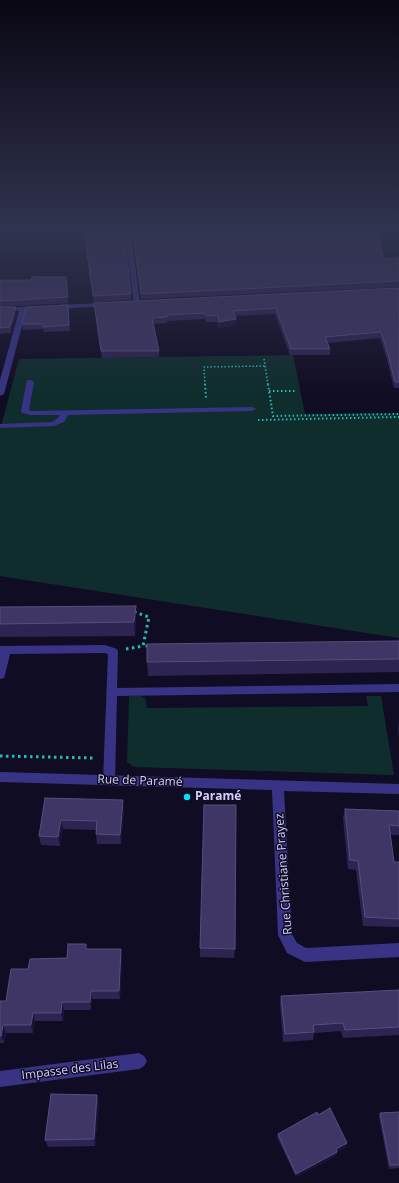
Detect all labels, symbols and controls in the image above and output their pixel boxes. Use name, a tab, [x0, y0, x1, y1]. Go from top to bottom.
street label: Rue de Paramé	[97, 772, 183, 790]
place label: Paramé	[195, 790, 241, 804]
marker: Paramé	[182, 792, 192, 802]
street label: Rue Christiane Prayez	[273, 813, 295, 935]
street label: Impasse des Lilas	[21, 1057, 119, 1083]

